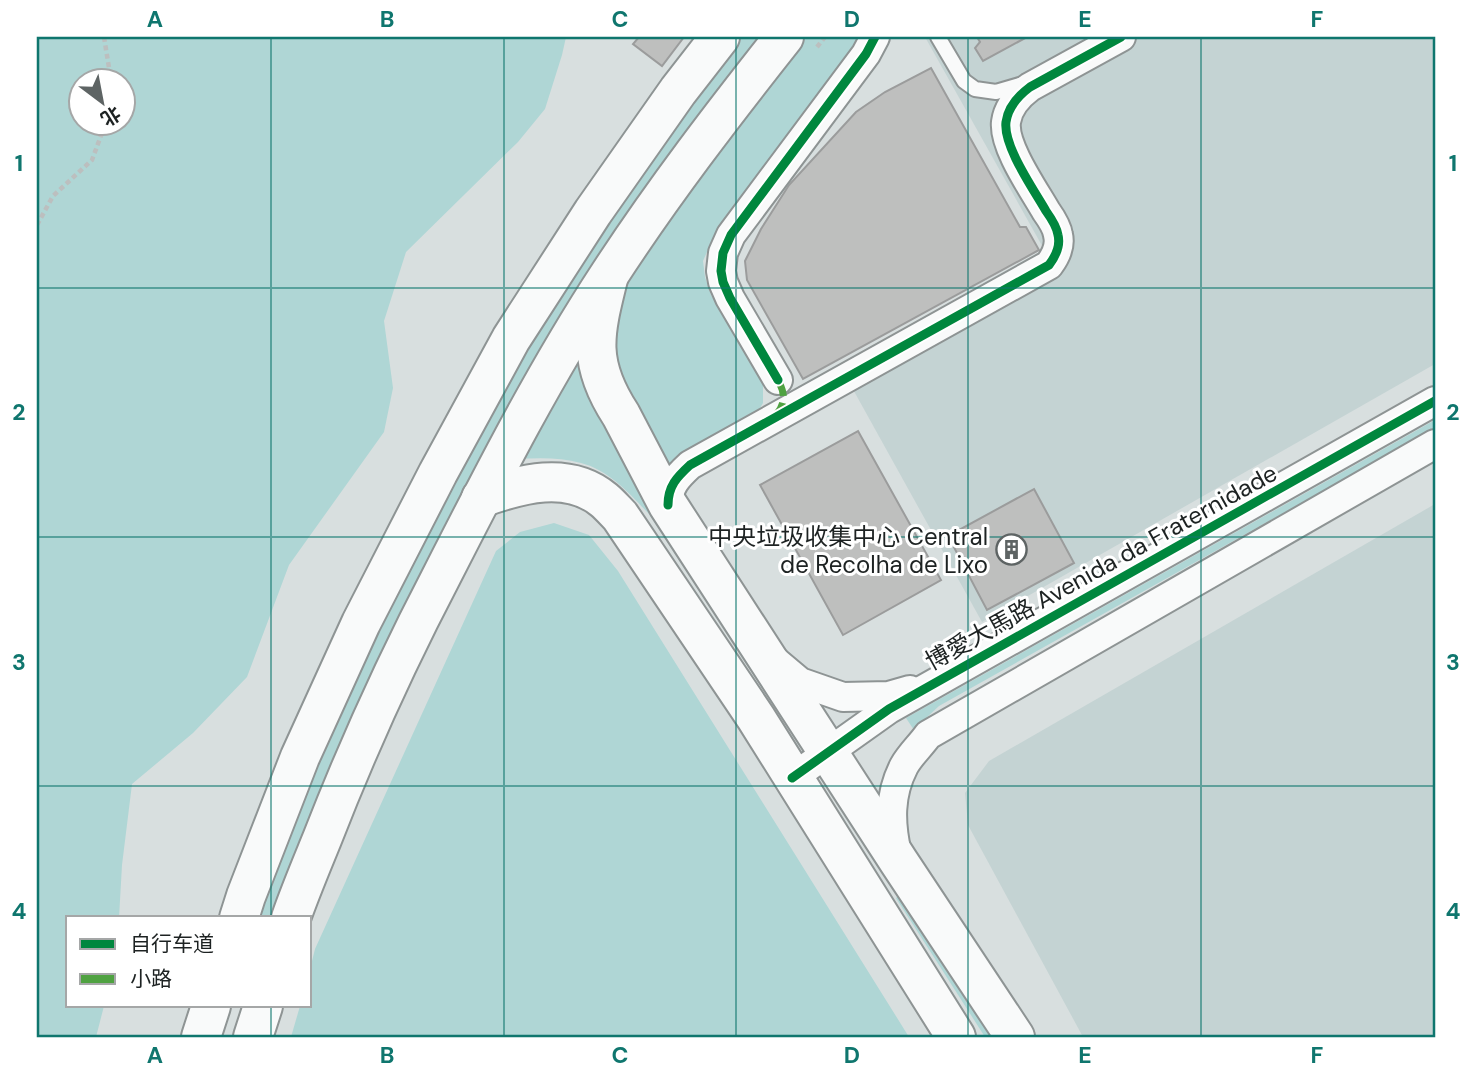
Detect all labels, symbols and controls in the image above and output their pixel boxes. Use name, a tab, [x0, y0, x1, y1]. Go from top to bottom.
text: A	[147, 4, 163, 34]
text: B	[380, 4, 394, 34]
text: C	[612, 4, 628, 34]
text: D	[844, 4, 860, 34]
text: E	[1078, 4, 1092, 34]
text: F	[1311, 4, 1324, 34]
north arrow	[66, 66, 136, 136]
text: 北	[96, 100, 125, 132]
text: 1	[15, 148, 23, 178]
text: 1	[1449, 148, 1457, 178]
text: 2	[12, 397, 26, 427]
text: 2	[1446, 397, 1460, 427]
street label: 博愛大馬路 Avenida da Fraternidade	[920, 457, 1282, 677]
place label: 中央垃圾收集中心 Central de Recolha de Lixo	[708, 521, 988, 580]
building icon: 中央垃圾收集中心 Central de Recolha de Lixo	[994, 533, 1028, 567]
text: 3	[12, 647, 26, 677]
text: 3	[1446, 647, 1460, 677]
text: 4	[12, 896, 27, 926]
text: 4	[1446, 896, 1461, 926]
legend	[66, 916, 312, 1007]
text: 自行车道	[130, 930, 214, 958]
text: 小路	[130, 965, 172, 993]
text: A	[147, 1040, 163, 1070]
text: B	[380, 1040, 394, 1070]
text: C	[612, 1040, 628, 1070]
text: D	[844, 1040, 860, 1070]
text: E	[1078, 1040, 1092, 1070]
text: F	[1311, 1040, 1324, 1070]

